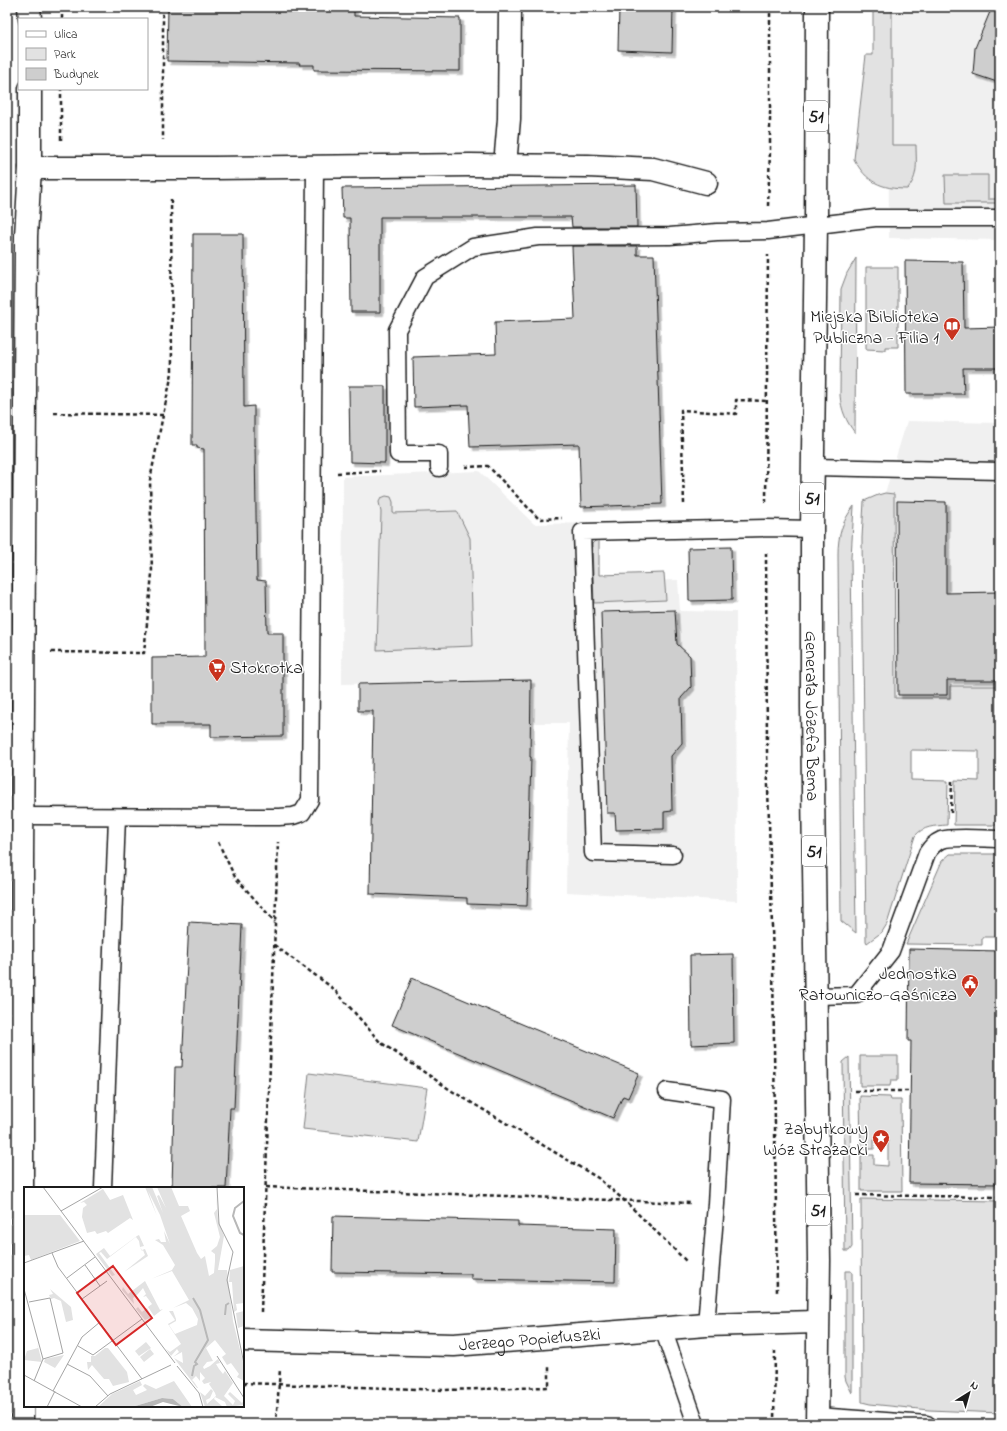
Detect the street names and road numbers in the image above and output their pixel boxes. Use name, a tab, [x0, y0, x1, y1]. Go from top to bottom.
road number: 51	[804, 101, 828, 131]
road number: 51	[800, 483, 824, 513]
street label: Generała Józefa Bema	[797, 631, 824, 801]
road number: 51	[802, 836, 826, 866]
road number: 51	[806, 1195, 830, 1225]
street label: Jerzego Popiełuszki	[458, 1322, 602, 1360]

